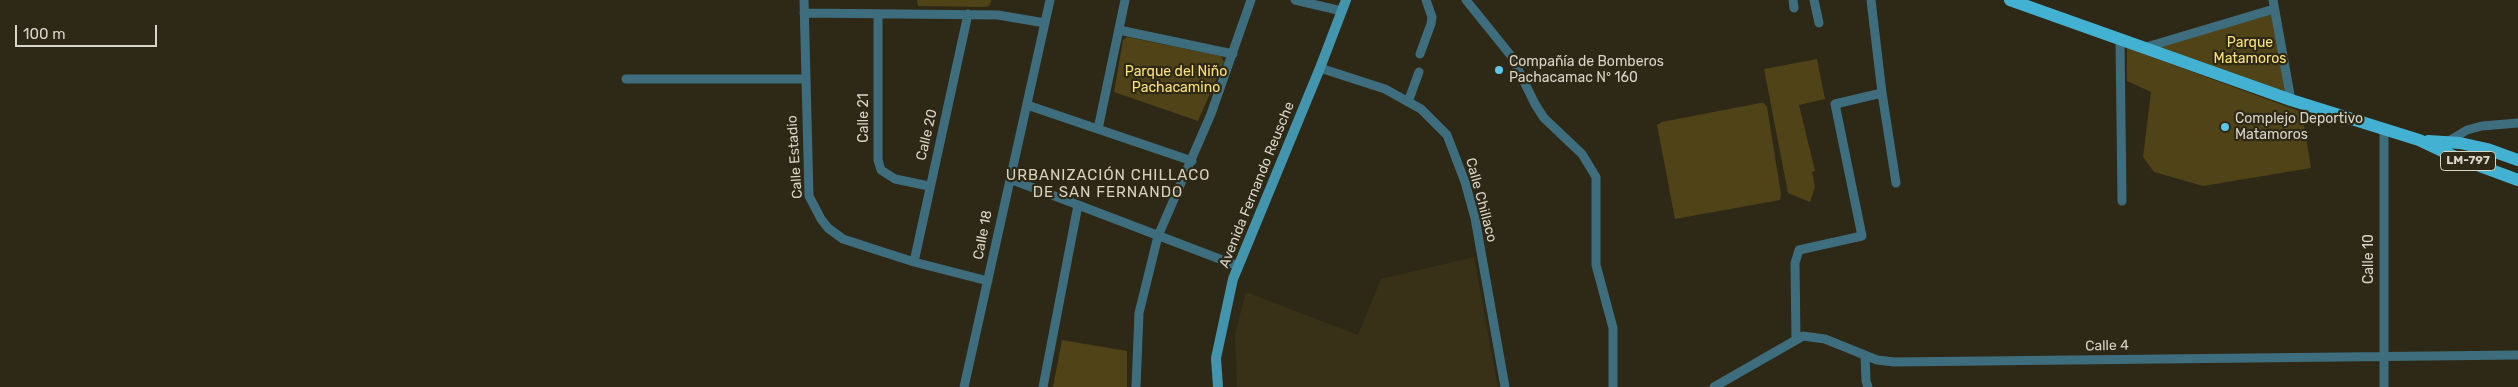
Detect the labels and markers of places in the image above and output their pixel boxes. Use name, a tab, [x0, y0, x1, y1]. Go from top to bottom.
place label: Compañía de Bomberos Pachacamac Nº 160	[1509, 54, 1664, 86]
marker: Compañía de Bomberos Pachacamac Nº 160	[1493, 64, 1505, 76]
place label: Complejo Deportivo Matamoros	[2235, 111, 2363, 144]
marker: Complejo Deportivo Matamoros	[2219, 121, 2231, 133]

